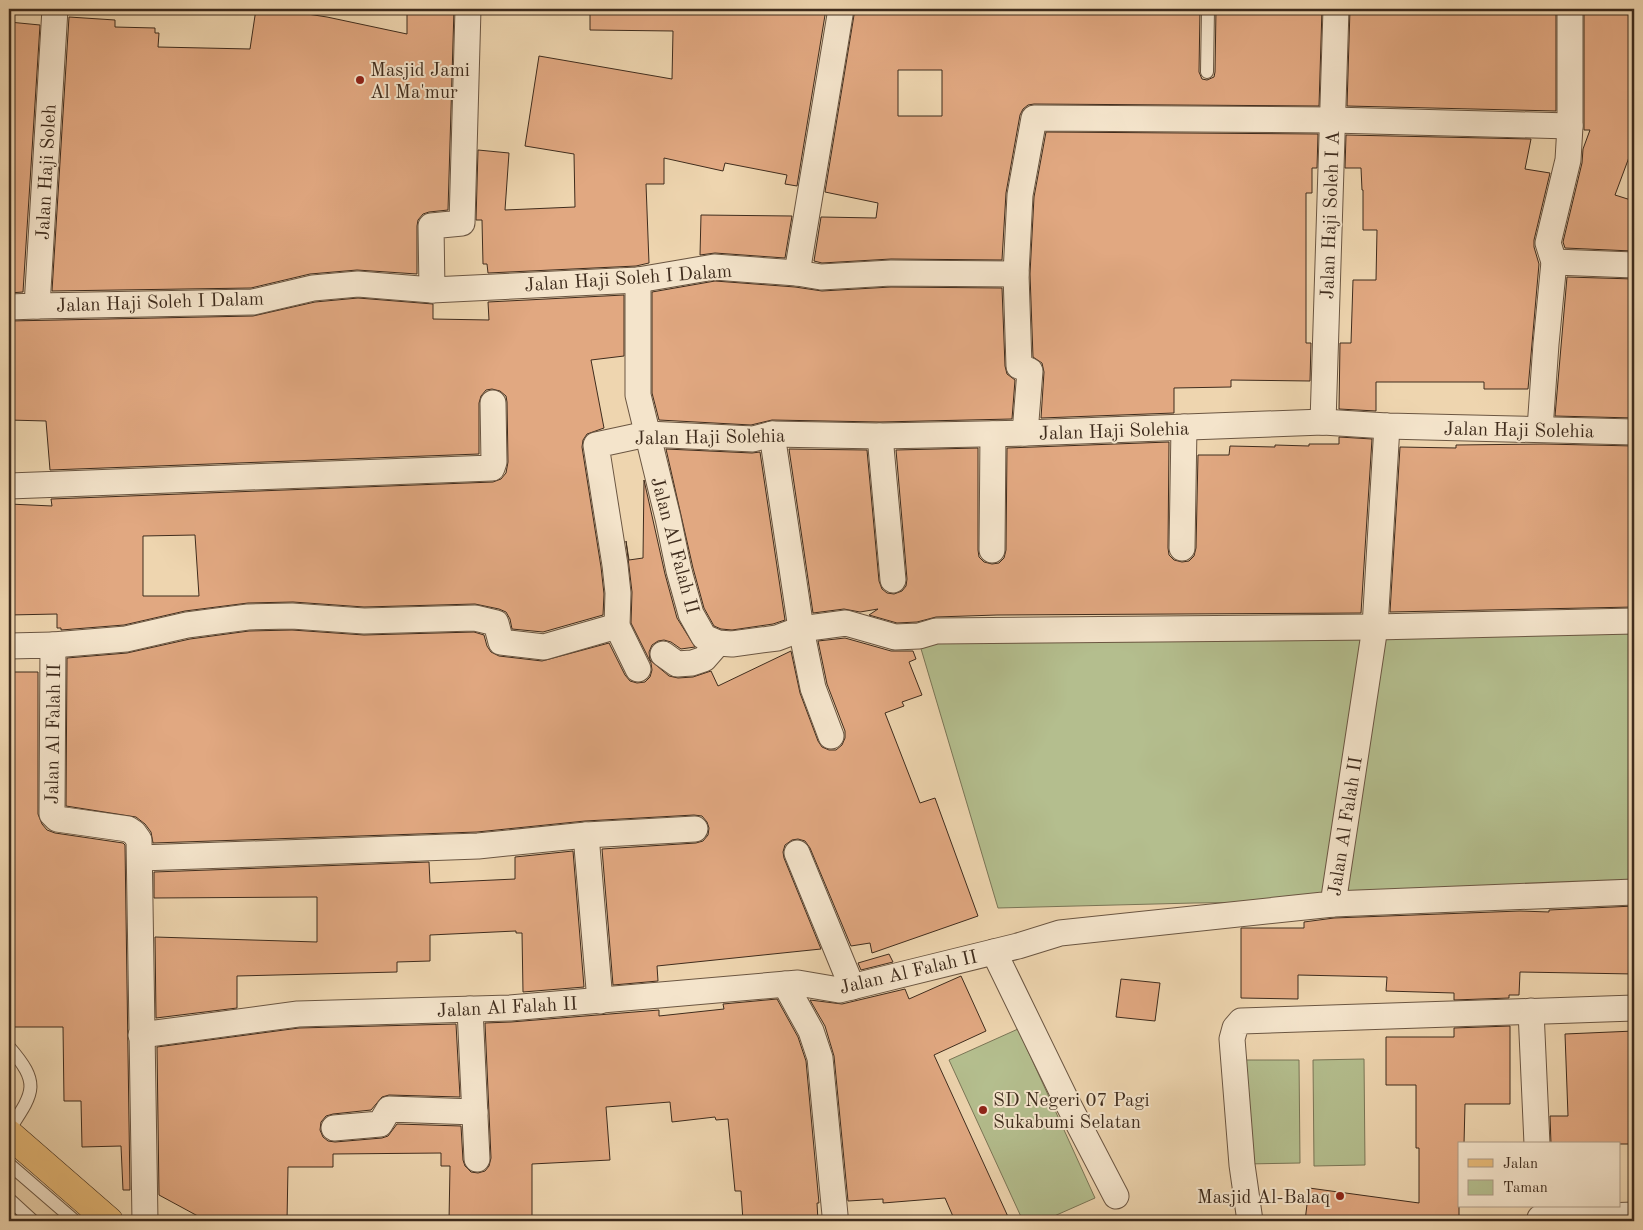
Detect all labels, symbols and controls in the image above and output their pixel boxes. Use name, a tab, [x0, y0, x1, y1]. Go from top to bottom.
place label: Masjid Jami Al Ma'mur	[370, 62, 470, 103]
marker: Masjid Jami Al Ma'mur	[354, 74, 366, 86]
street label: Jalan Haji Soleh	[34, 104, 61, 241]
street label: Jalan Haji Soleh I A	[1319, 130, 1344, 300]
street label: Jalan Haji Soleh I Dalam	[524, 263, 733, 296]
street label: Jalan Haji Soleh I Dalam	[56, 290, 264, 317]
street label: Jalan Haji Solehia	[1039, 420, 1190, 445]
street label: Jalan Haji Solehia	[1444, 421, 1595, 442]
street label: Jalan Haji Solehia	[635, 428, 786, 449]
street label: Jalan Al Falah II	[646, 475, 701, 616]
street label: Jalan Al Falah II	[44, 663, 65, 805]
street label: Jalan Al Falah II	[1326, 755, 1367, 897]
street label: Jalan Al Falah II	[838, 948, 979, 999]
street label: Jalan Al Falah II	[436, 995, 578, 1022]
place label: SD Negeri 07 Pagi Sukabumi Selatan	[993, 1092, 1150, 1133]
marker: SD Negeri 07 Pagi Sukabumi Selatan	[977, 1104, 989, 1116]
legend	[1458, 1142, 1620, 1208]
text: Jalan	[1503, 1157, 1538, 1172]
text: Taman	[1503, 1181, 1548, 1196]
place label: Masjid Al-Balaq	[1197, 1189, 1330, 1208]
marker: Masjid Al-Balaq	[1334, 1190, 1346, 1202]

